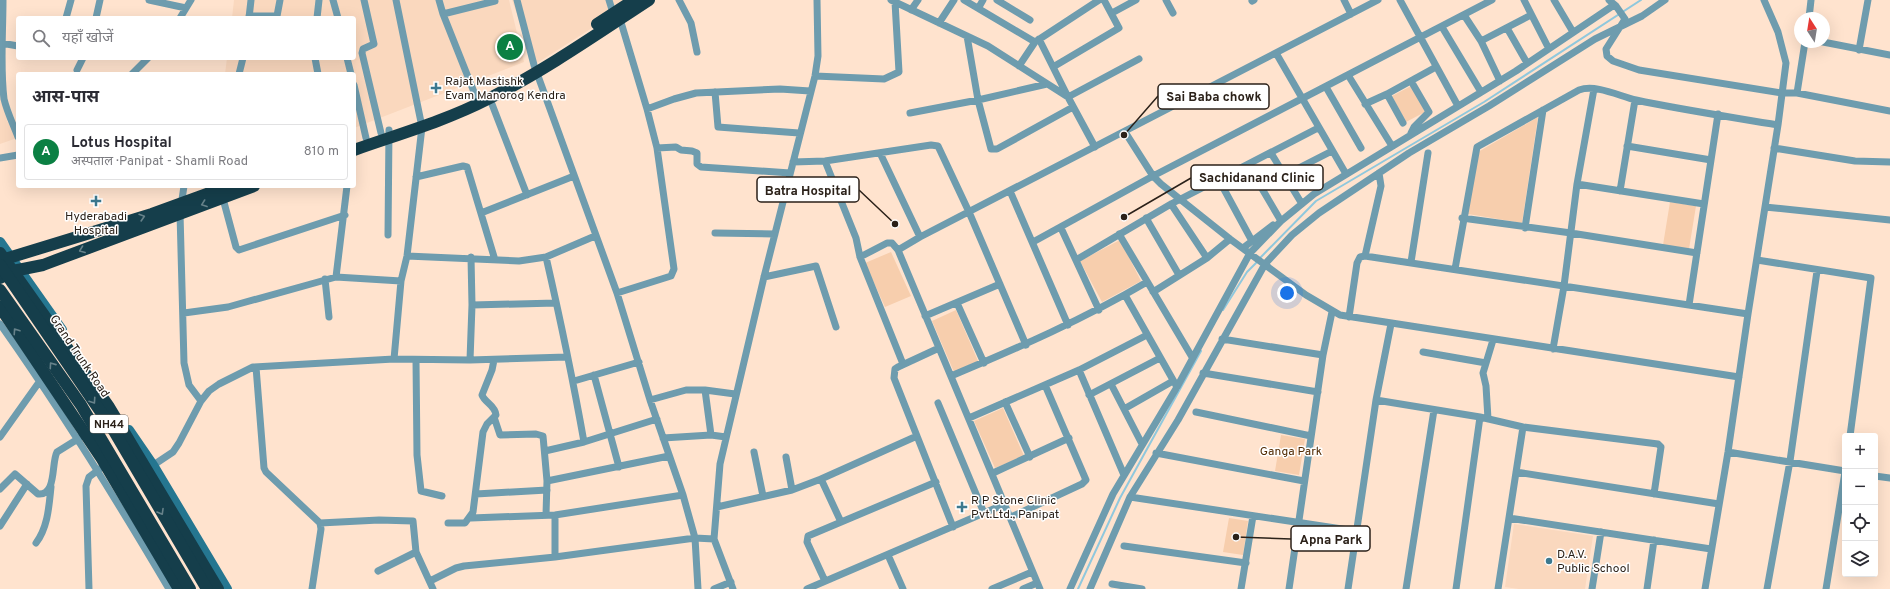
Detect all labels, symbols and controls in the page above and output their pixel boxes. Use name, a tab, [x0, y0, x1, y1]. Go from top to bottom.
north arrow	[1794, 12, 1830, 48]
search box	[16, 16, 356, 60]
icon: search	[30, 27, 52, 49]
text: यहाँ खोजें	[62, 29, 113, 48]
pin: A	[497, 32, 523, 62]
place label: Rajat Mastishk Evam Manorog Kendra	[445, 74, 566, 104]
marker: Rajat Mastishk Evam Manorog Kendra	[430, 82, 442, 94]
callout: Sai Baba chowk	[1158, 84, 1269, 109]
text: आस-पास	[32, 87, 99, 109]
text: Sai Baba chowk	[1166, 90, 1262, 106]
text: Lotus Hospital	[71, 134, 172, 153]
text: A	[41, 144, 51, 160]
text: 810 m	[304, 144, 339, 160]
text: अस्पताल · Panipat - Shamli Road	[71, 154, 248, 170]
callout: Sachidanand Clinic	[1191, 165, 1323, 190]
text: Sachidanand Clinic	[1199, 171, 1315, 187]
callout: Batra Hospital	[757, 177, 859, 202]
text: Batra Hospital	[765, 184, 851, 200]
marker: Hyderabadi Hospital	[90, 195, 102, 207]
one-way arrow	[200, 200, 207, 208]
place label: Hyderabadi Hospital	[65, 209, 127, 239]
one-way arrow	[138, 213, 145, 222]
one-way arrow	[79, 245, 86, 253]
your location	[1277, 283, 1297, 303]
street label: Grand Trunk Road	[46, 312, 113, 401]
one-way arrow	[13, 328, 21, 335]
one-way arrow	[49, 362, 57, 369]
one-way arrow	[88, 397, 96, 404]
road number: NH44	[90, 415, 128, 433]
map controls	[1842, 433, 1878, 577]
button: +	[1842, 433, 1878, 469]
park label: Ganga Park	[1260, 444, 1322, 460]
button: −	[1842, 469, 1878, 505]
place label: R P Stone Clinic Pvt.Ltd., Panipat	[971, 493, 1059, 523]
marker: R P Stone Clinic Pvt.Ltd., Panipat	[956, 501, 968, 513]
button: locate	[1842, 505, 1878, 541]
one-way arrow	[157, 508, 164, 515]
callout: Apna Park	[1291, 526, 1370, 551]
text: Apna Park	[1300, 533, 1362, 549]
button: layers	[1842, 541, 1878, 577]
place label: D.A.V. Public School	[1557, 547, 1630, 577]
marker: D.A.V. Public School	[1544, 556, 1554, 566]

